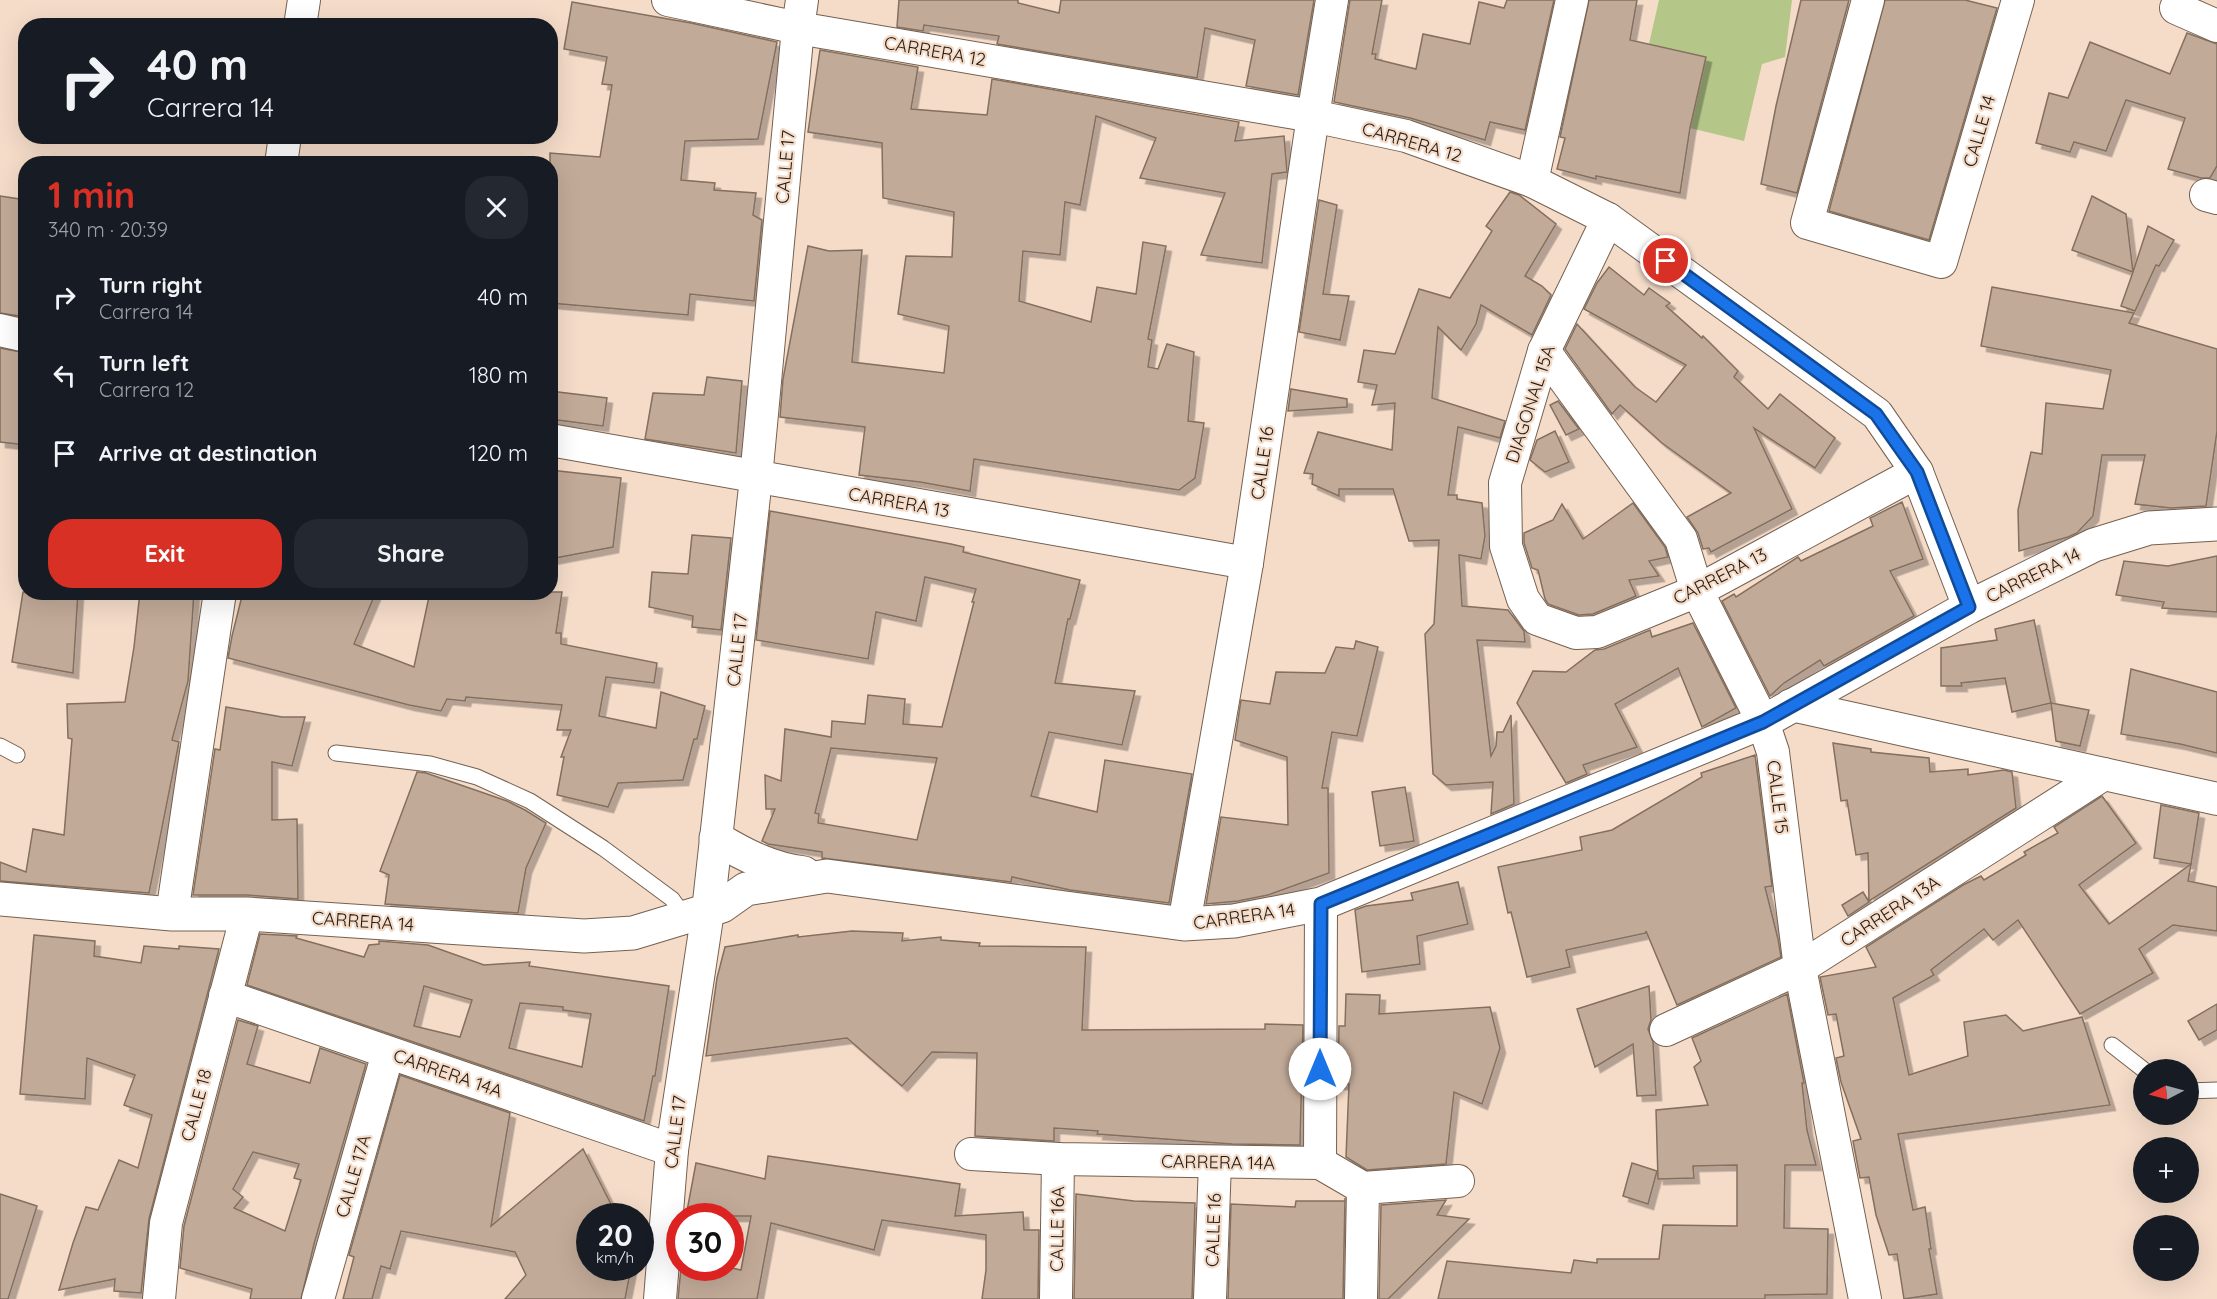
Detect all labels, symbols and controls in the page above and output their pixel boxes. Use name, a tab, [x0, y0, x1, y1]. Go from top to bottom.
street label: CARRERA 12	[882, 31, 988, 71]
text: 40 m	[147, 38, 248, 91]
icon: right	[48, 42, 126, 120]
text: Carrera 14	[147, 90, 274, 124]
street label: CALLE 14	[1958, 92, 2000, 170]
street label: CARRERA 12	[1359, 117, 1465, 167]
street label: CALLE 17	[770, 129, 800, 205]
text: 1 min	[48, 172, 135, 217]
button: close	[465, 176, 528, 239]
text: 340 m · 20:39	[48, 217, 168, 242]
pin	[1640, 235, 1691, 286]
icon: arrive	[1649, 244, 1682, 277]
text: Turn right	[99, 271, 203, 299]
icon: right	[48, 281, 81, 314]
text: 40 m	[477, 283, 528, 311]
text: Carrera 14	[99, 299, 193, 324]
street label: DIAGONAL 15A	[1500, 342, 1560, 466]
text: Turn left	[99, 349, 189, 377]
icon: left	[48, 359, 81, 392]
text: 180 m	[469, 361, 528, 389]
text: Carrera 12	[99, 377, 194, 402]
street label: CALLE 16	[1245, 424, 1279, 501]
icon: arrive	[48, 437, 81, 470]
text: Arrive at destination	[99, 439, 317, 467]
text: 120 m	[469, 439, 528, 467]
street label: CARRERA 13	[847, 482, 951, 522]
button: Exit	[48, 519, 282, 588]
button: Share	[294, 519, 528, 588]
street label: CARRERA 13	[1669, 542, 1771, 610]
street label: CARRERA 14	[1982, 542, 2084, 608]
street label: CALLE 17	[722, 612, 752, 688]
street label: CALLE 15	[1762, 759, 1794, 835]
street label: CARRERA 13A	[1836, 870, 1944, 952]
street label: CARRERA 14	[1192, 897, 1296, 935]
street label: CARRERA 14	[311, 906, 415, 936]
position arrow	[1288, 1037, 1352, 1101]
street label: CARRERA 14A	[390, 1044, 506, 1103]
north arrow	[2133, 1059, 2199, 1125]
map controls	[2133, 1059, 2199, 1281]
street label: CALLE 18	[175, 1066, 217, 1144]
street label: CALLE 17	[659, 1094, 691, 1170]
street label: CALLE 17A	[330, 1132, 376, 1220]
button: +	[2133, 1137, 2199, 1203]
street label: CARRERA 14A	[1161, 1150, 1275, 1174]
street label: CALLE 16A	[1045, 1186, 1069, 1272]
street label: CALLE 16	[1200, 1192, 1226, 1267]
speed limit sign: 30	[666, 1203, 744, 1281]
button: −	[2133, 1215, 2199, 1281]
text: 20	[597, 1216, 633, 1254]
text: km/h	[596, 1248, 634, 1267]

